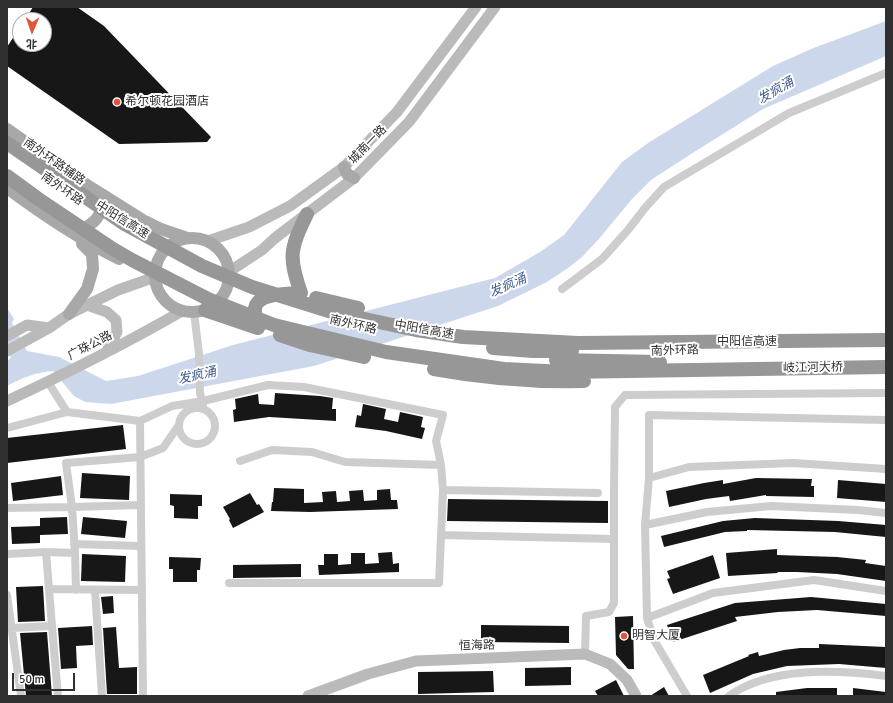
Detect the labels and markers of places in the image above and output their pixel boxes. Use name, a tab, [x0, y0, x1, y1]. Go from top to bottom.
place label: 希尔顿花园酒店	[125, 95, 209, 109]
marker: 希尔顿花园酒店	[112, 97, 122, 107]
place label: 明智大厦	[632, 629, 680, 643]
marker: 明智大厦	[619, 631, 629, 641]

